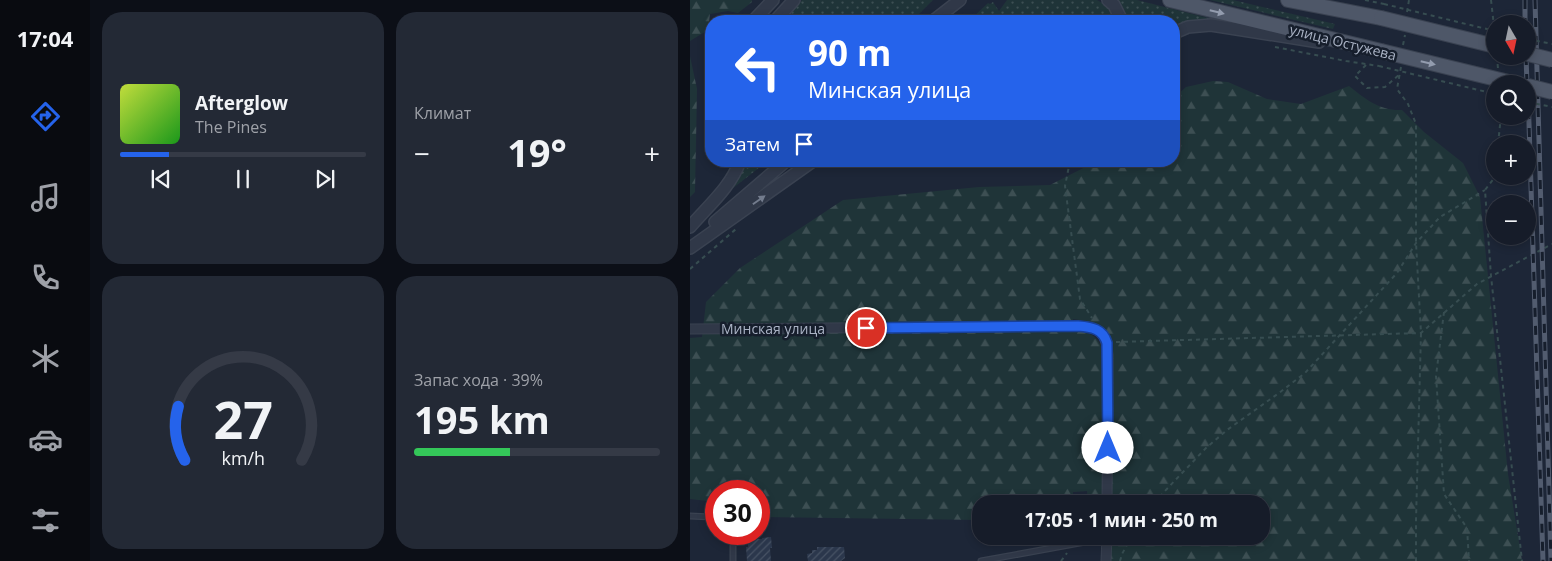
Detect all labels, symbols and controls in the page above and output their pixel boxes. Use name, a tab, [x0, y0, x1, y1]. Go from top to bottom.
one-way arrow	[1210, 8, 1225, 16]
north arrow	[1486, 15, 1536, 65]
map controls	[1486, 15, 1536, 245]
street label: улица Остужева	[1288, 20, 1398, 64]
text: 17:04	[17, 23, 73, 53]
text: 90 m	[808, 29, 891, 76]
icon: left	[725, 35, 790, 100]
one-way arrow	[1420, 59, 1435, 67]
text: Минская улица	[808, 74, 971, 104]
button: search	[1486, 75, 1536, 125]
text: Afterglow	[195, 90, 288, 116]
icon: directions	[28, 99, 63, 134]
text: Климат	[414, 102, 471, 124]
text: The Pines	[195, 116, 267, 138]
text: 19°	[507, 126, 567, 178]
icon: arrive	[790, 130, 818, 158]
text: Затем	[725, 131, 780, 157]
text: −	[414, 134, 430, 172]
text: +	[644, 134, 660, 172]
button: +	[1486, 135, 1536, 185]
icon: previous	[147, 165, 175, 193]
icon: pause	[229, 165, 257, 193]
icon: next	[311, 165, 339, 193]
icon: music	[28, 180, 63, 215]
one-way arrow	[752, 195, 766, 205]
button: −	[1486, 195, 1536, 245]
icon: phone	[28, 260, 63, 295]
pin	[845, 307, 887, 349]
icon: arrive	[852, 314, 880, 342]
street label: Минская улица	[721, 319, 825, 338]
icon: climate	[28, 341, 63, 376]
text: Запас хода · 39%	[414, 369, 543, 391]
text: 27	[213, 383, 273, 454]
text: 195 km	[414, 393, 550, 445]
position arrow	[1081, 421, 1133, 473]
icon: car	[28, 422, 63, 457]
text: km/h	[221, 446, 265, 470]
speed limit sign: 30	[705, 480, 770, 545]
icon: filters	[28, 503, 63, 538]
text: 17:05 · 1 мин · 250 m	[1024, 507, 1218, 533]

